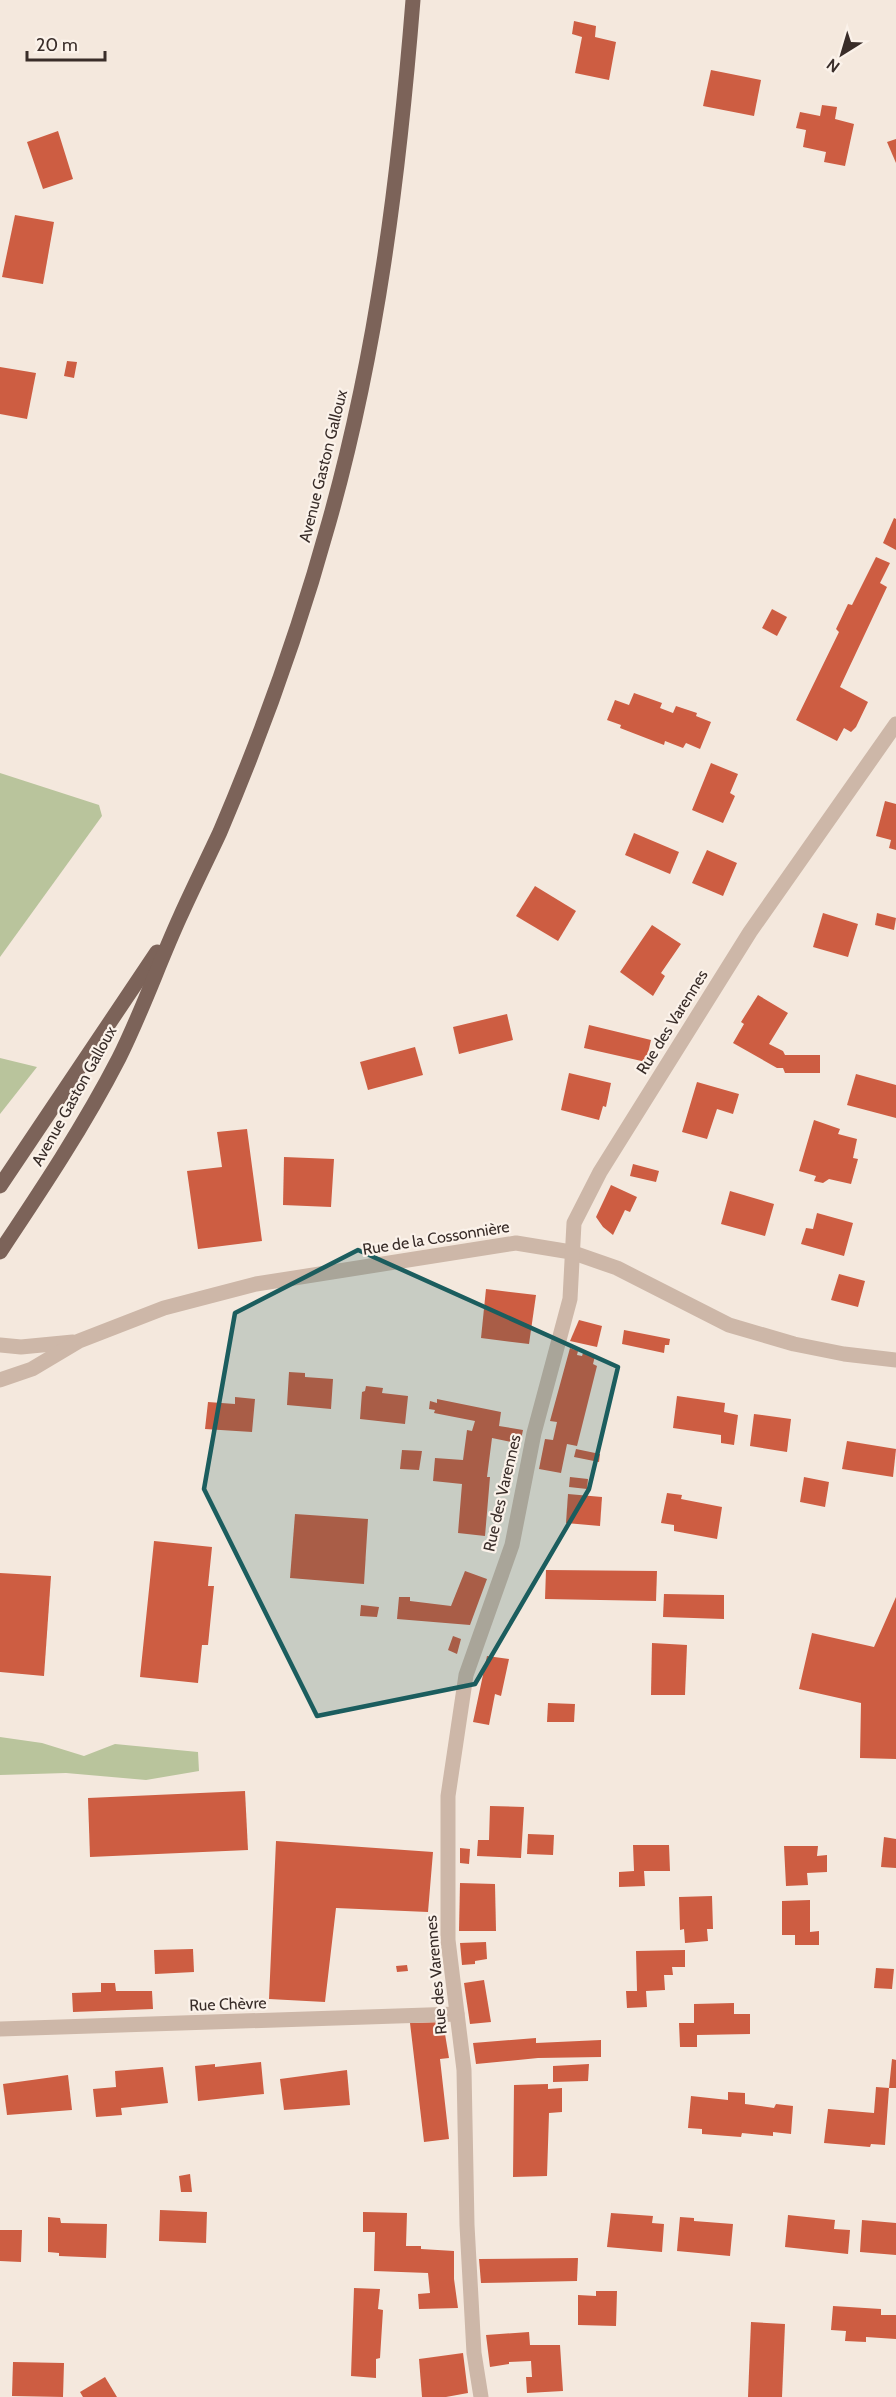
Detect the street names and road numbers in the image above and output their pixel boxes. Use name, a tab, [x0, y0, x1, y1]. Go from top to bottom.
street label: Avenue Gaston Galloux	[295, 387, 351, 544]
street label: Rue des Varennes	[632, 966, 712, 1078]
street label: Avenue Gaston Galloux	[28, 1022, 121, 1169]
street label: Rue de la Cossonnière	[361, 1217, 511, 1259]
street label: Rue des Varennes	[479, 1432, 525, 1553]
street label: Rue des Varennes	[421, 1914, 451, 2035]
street label: Rue Chèvre	[189, 1993, 267, 2015]

